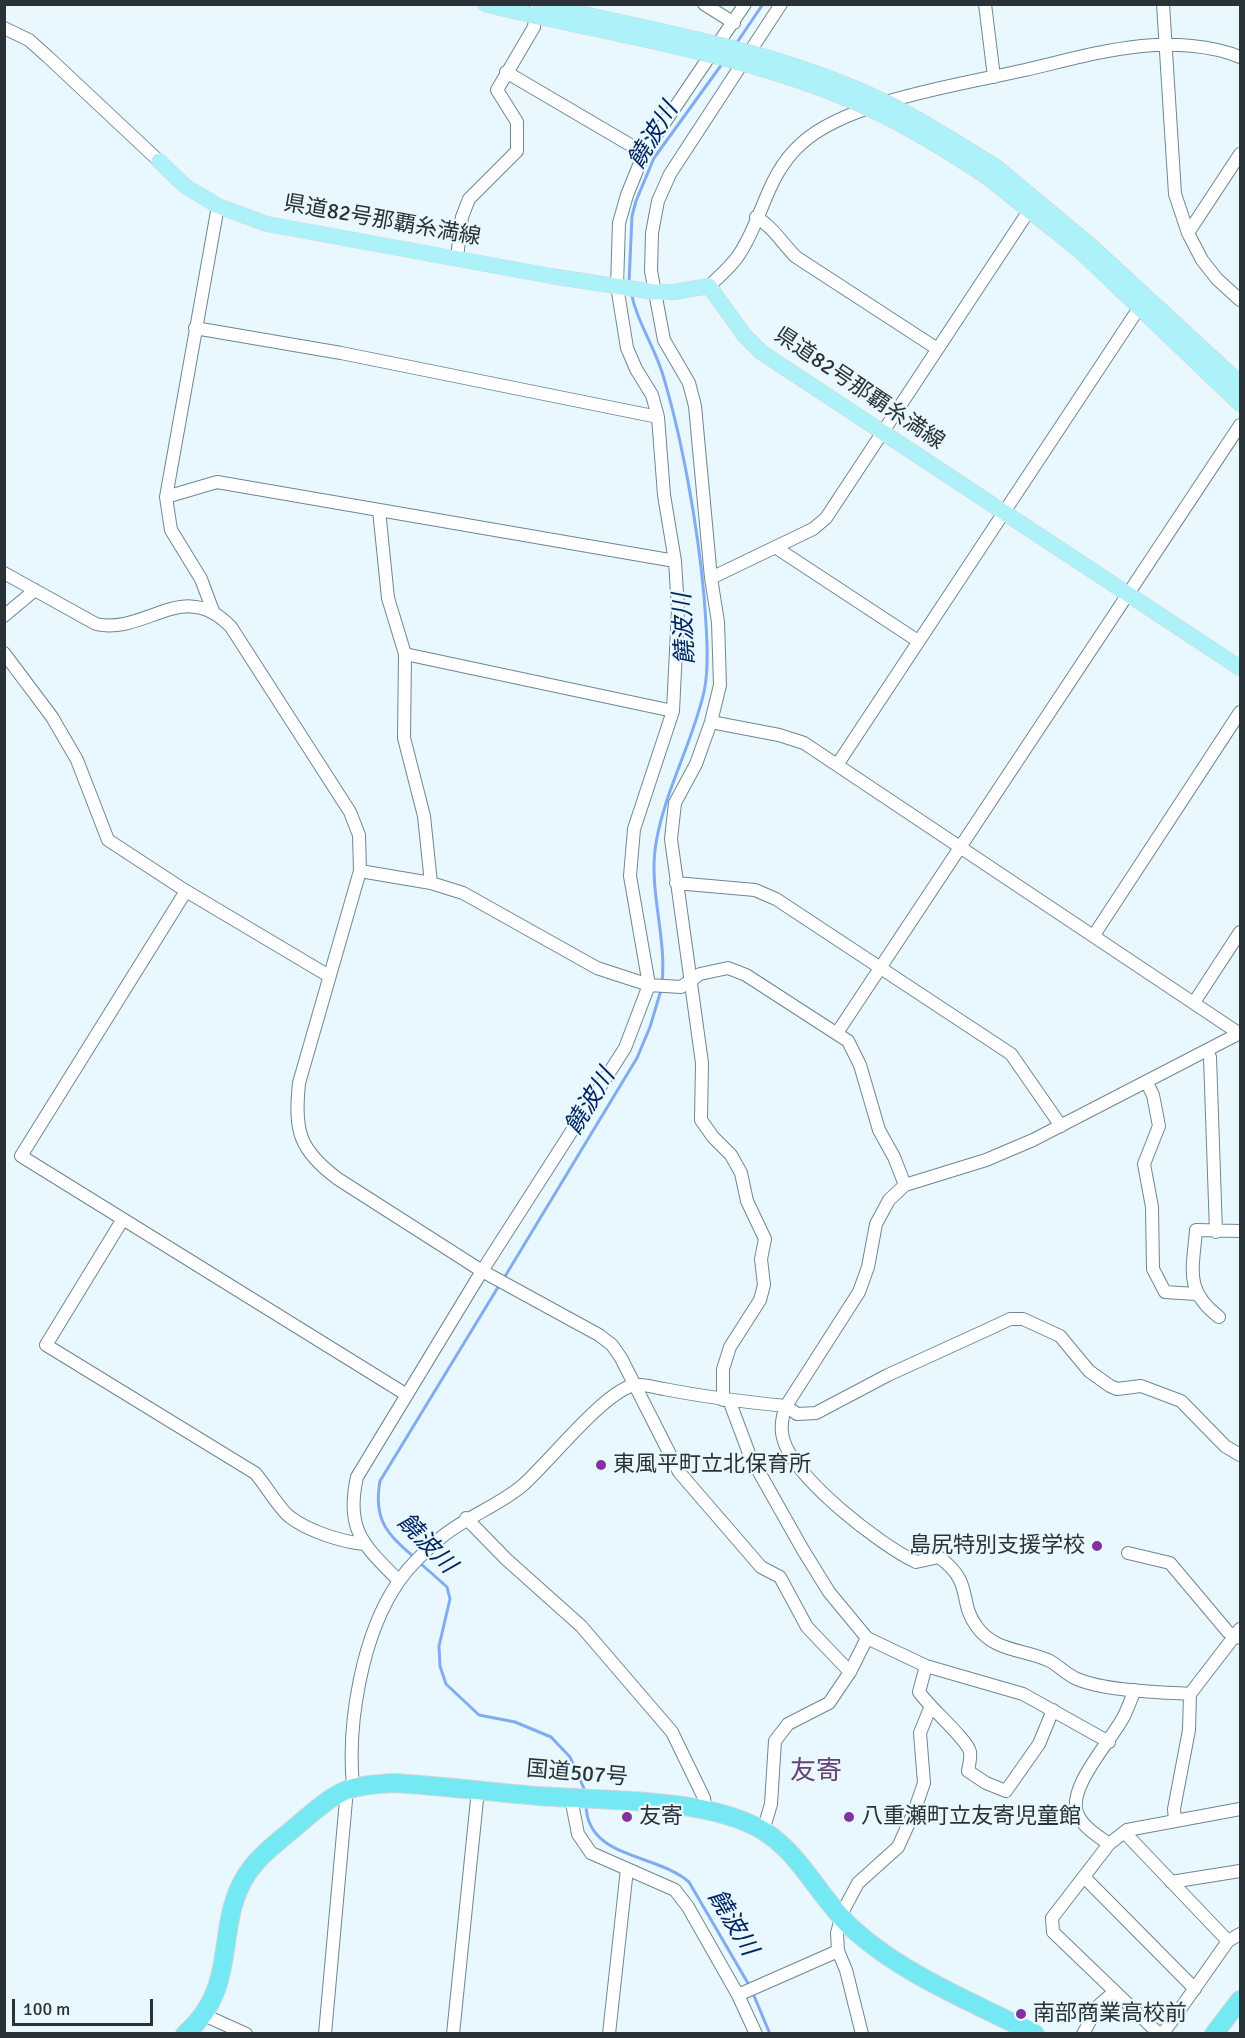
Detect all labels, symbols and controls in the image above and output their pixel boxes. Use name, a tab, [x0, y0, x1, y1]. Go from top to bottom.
water label: 饒波川	[623, 98, 685, 174]
street label: 県道82号那覇糸満線	[281, 191, 483, 251]
street label: 県道82号那覇糸満線	[769, 322, 949, 456]
water label: 饒波川	[669, 592, 701, 666]
water label: 饒波川	[560, 1064, 622, 1140]
place label: 東風平町立北保育所	[613, 1452, 811, 1478]
marker: 東風平町立北保育所	[594, 1458, 608, 1472]
water label: 饒波川	[391, 1508, 461, 1580]
place label: 島尻特別支援学校	[909, 1533, 1085, 1559]
marker: 島尻特別支援学校	[1090, 1539, 1104, 1553]
street label: 国道507号	[525, 1756, 629, 1792]
district label: 友寄	[790, 1756, 842, 1788]
place label: 友寄	[639, 1804, 683, 1830]
place label: 八重瀬町立友寄児童館	[861, 1804, 1081, 1830]
marker: 友寄	[620, 1810, 634, 1824]
marker: 八重瀬町立友寄児童館	[842, 1810, 856, 1824]
water label: 饒波川	[701, 1885, 763, 1961]
scale bar	[15, 1987, 156, 2025]
text: 100 m	[23, 1998, 70, 2020]
place label: 南部商業高校前	[1033, 2001, 1187, 2027]
marker: 南部商業高校前	[1014, 2007, 1028, 2021]

